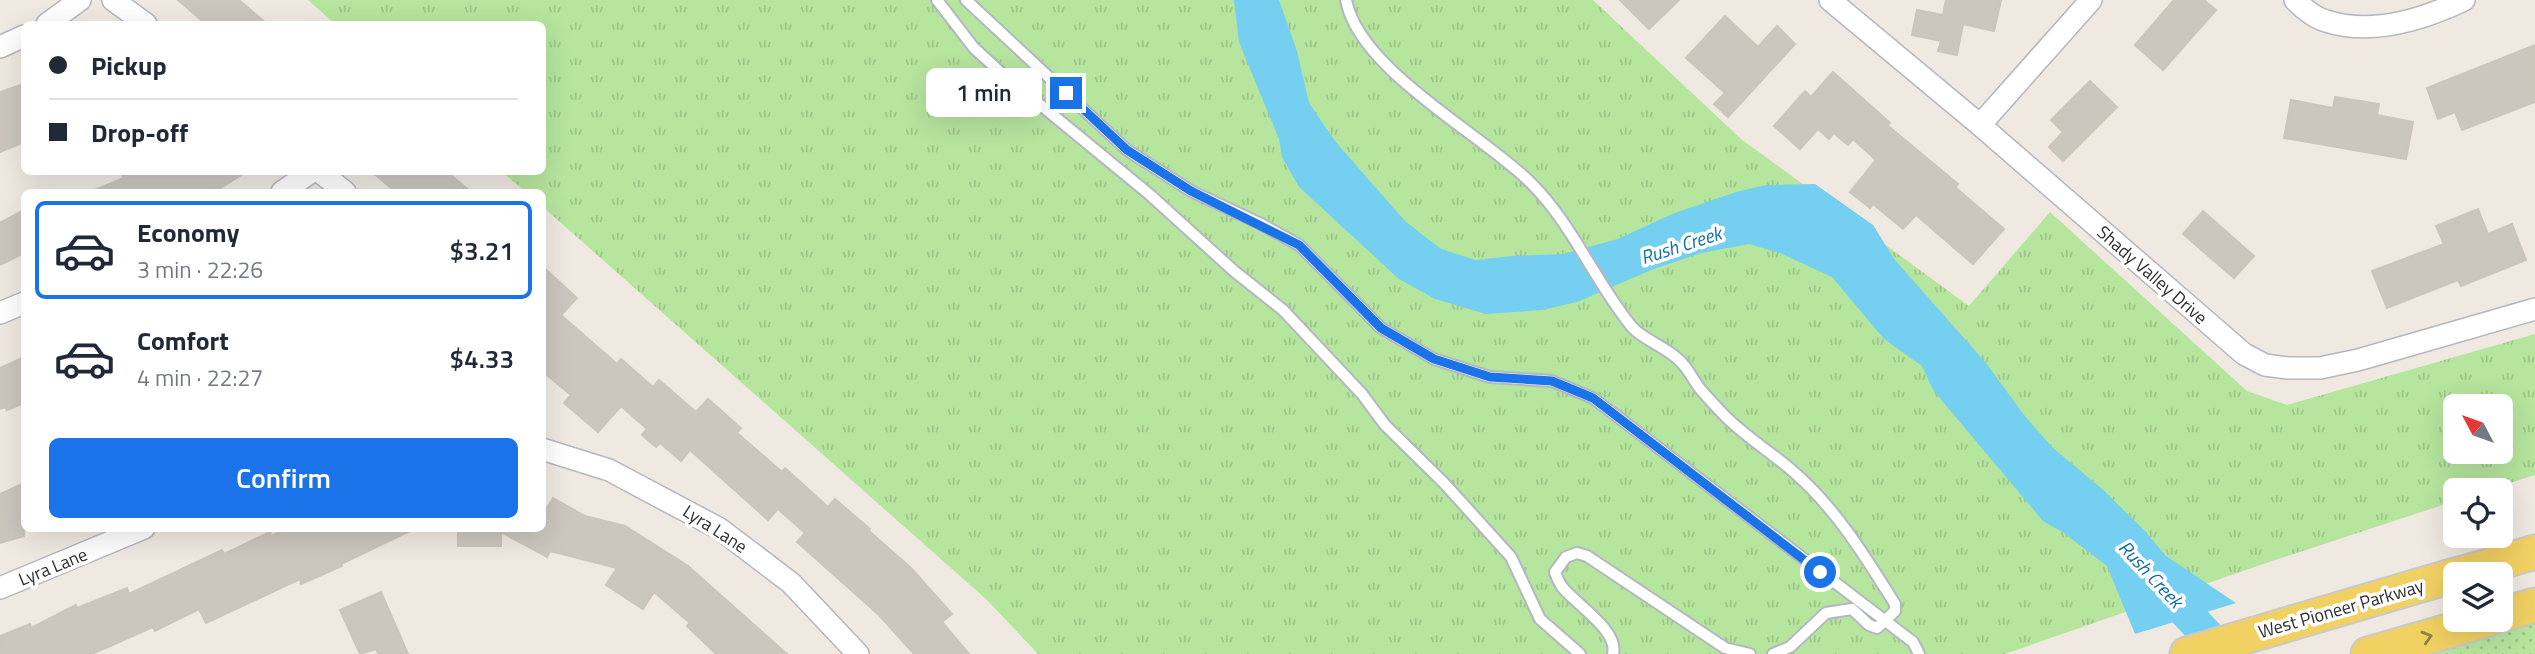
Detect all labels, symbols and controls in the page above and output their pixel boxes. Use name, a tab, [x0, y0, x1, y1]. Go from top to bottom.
text: Pickup	[91, 46, 167, 85]
callout: 1 min	[926, 68, 1042, 118]
text: 1 min	[956, 75, 1012, 110]
route end	[1050, 77, 1082, 109]
text: Drop-off	[91, 113, 188, 152]
text: Economy	[137, 213, 239, 252]
water label: Rush Creek	[1637, 217, 1727, 271]
icon: car	[53, 219, 116, 282]
street label: Shady Valley Drive	[2091, 219, 2214, 330]
text: $3.21	[450, 231, 514, 270]
text: 3 min · 22:26	[137, 252, 263, 287]
text: Comfort	[137, 321, 229, 360]
icon: car	[53, 327, 116, 390]
text: $4.33	[450, 339, 514, 378]
text: 4 min · 22:27	[137, 360, 263, 395]
north arrow	[2443, 394, 2513, 464]
map controls	[2443, 394, 2513, 632]
button: Confirm	[49, 438, 518, 518]
button: locate	[2443, 478, 2513, 548]
street label: Lyra Lane	[678, 498, 753, 560]
water label: Rush Creek	[2112, 533, 2192, 616]
street label: Lyra Lane	[14, 541, 91, 593]
route start	[1804, 556, 1836, 588]
button: layers	[2443, 562, 2513, 632]
street label: West Pioneer Parkway	[2255, 572, 2427, 645]
one-way arrow	[2421, 630, 2433, 645]

